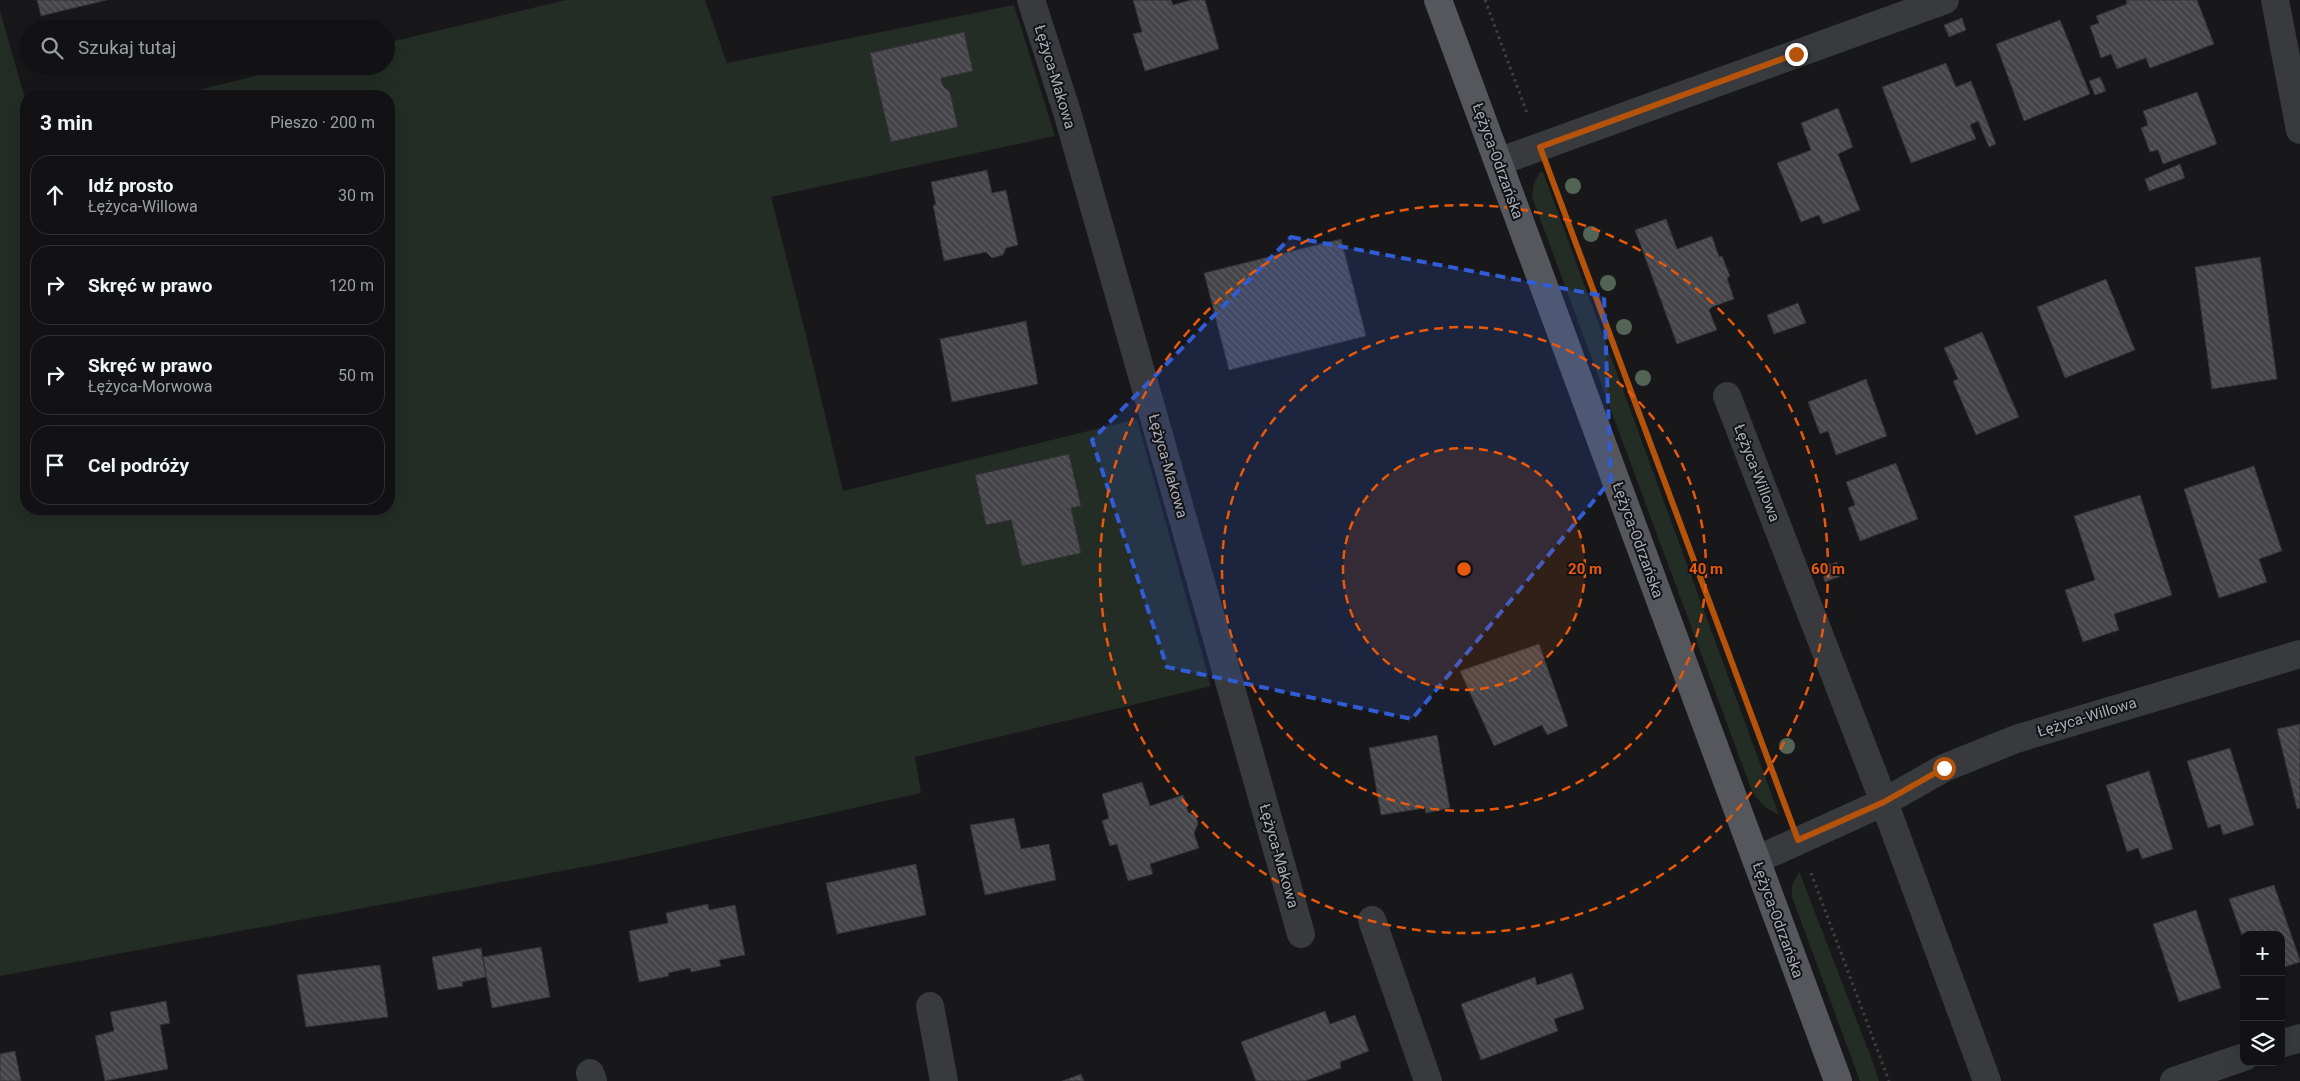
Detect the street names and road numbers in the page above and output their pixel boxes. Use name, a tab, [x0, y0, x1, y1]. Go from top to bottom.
street label: Łężyca-Makowa	[1031, 23, 1079, 131]
street label: Łężyca-Odrzańska	[1469, 101, 1527, 221]
street label: Łężyca-Makowa	[1145, 412, 1191, 520]
street label: Łężyca-Willowa	[1730, 422, 1784, 524]
street label: Łężyca-Odrzańska	[1609, 480, 1667, 600]
street label: Łężyca-Willowa	[2035, 693, 2139, 741]
street label: Łężyca-Makowa	[1256, 802, 1302, 910]
street label: Łężyca-Odrzańska	[1749, 860, 1807, 980]

